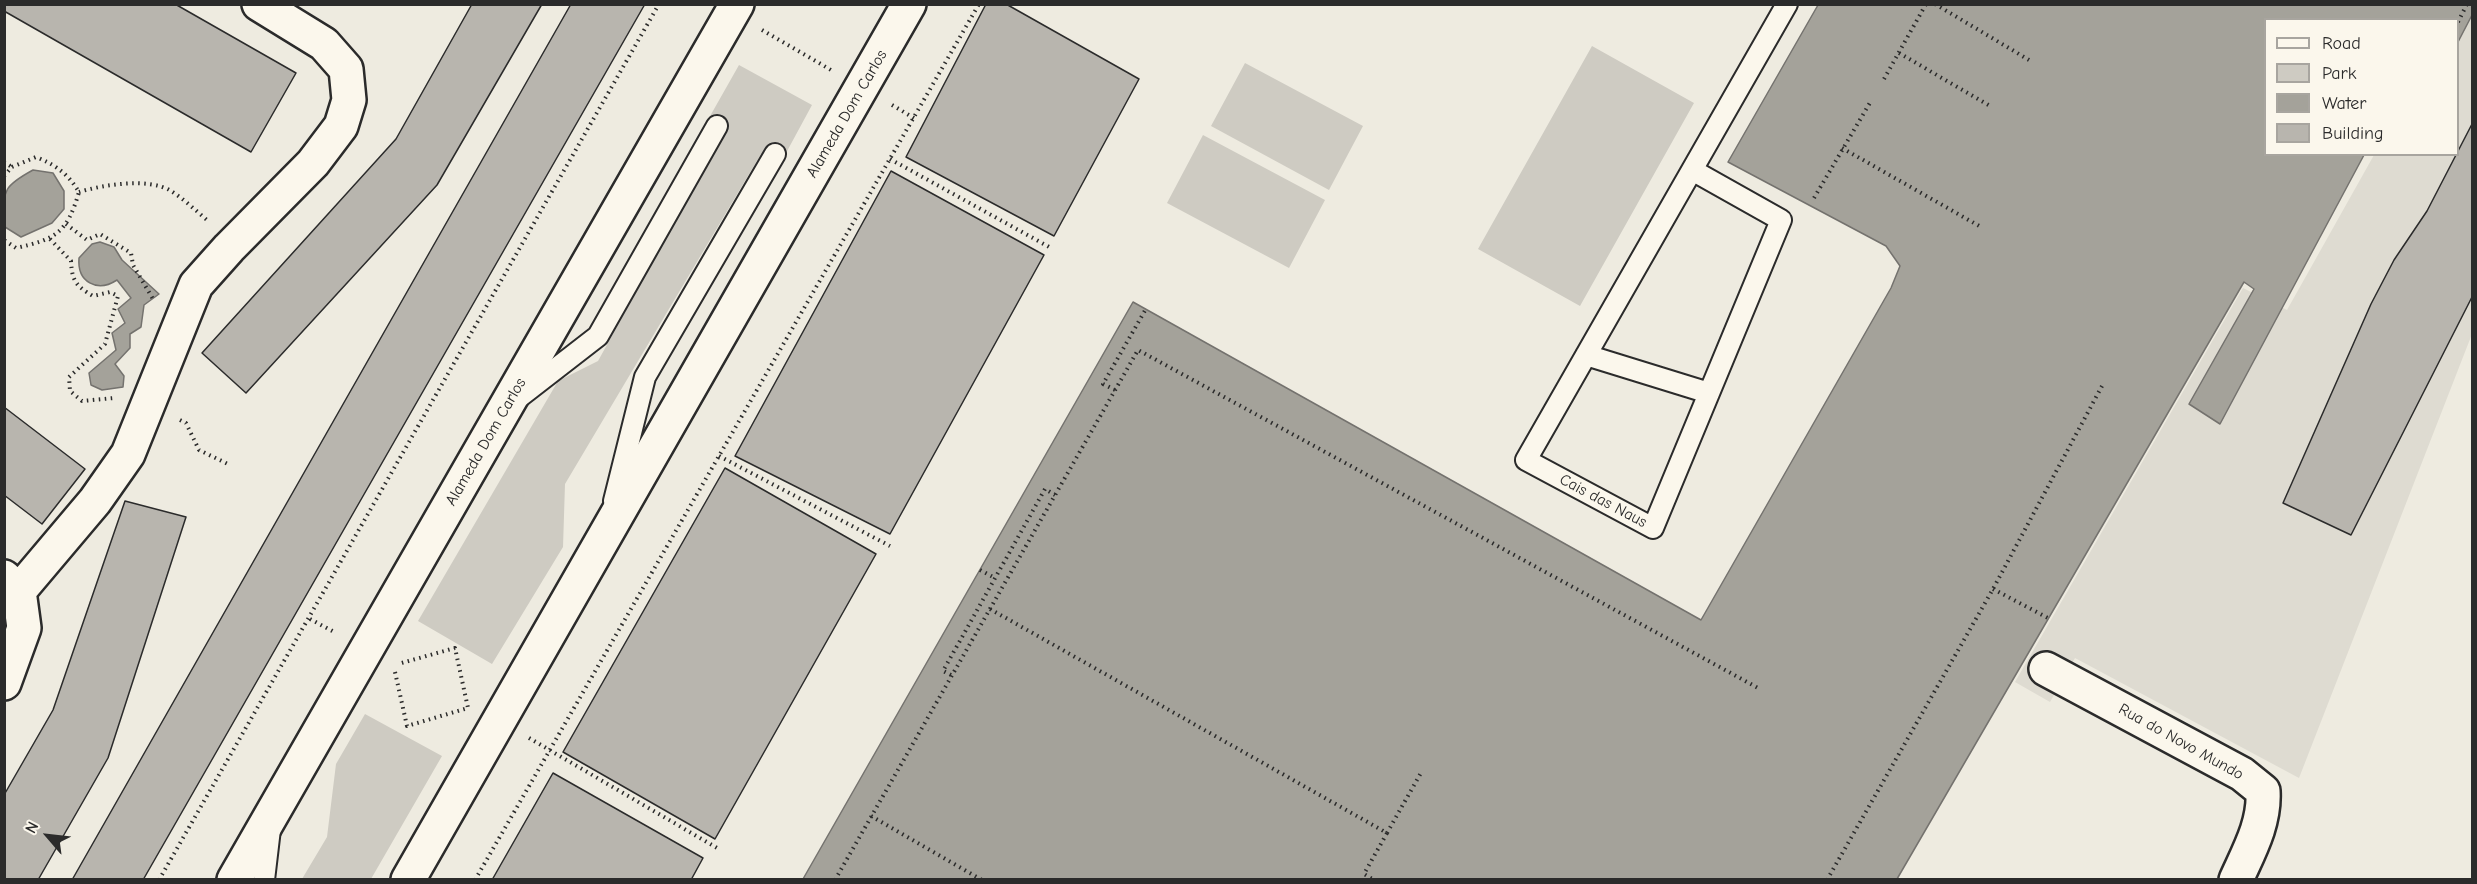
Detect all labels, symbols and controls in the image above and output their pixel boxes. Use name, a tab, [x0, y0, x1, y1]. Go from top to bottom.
legend	[2264, 18, 2459, 156]
text: Road	[2322, 33, 2361, 54]
street label: Alameda Dom Carlos	[803, 47, 891, 181]
text: Park	[2322, 63, 2356, 84]
text: Water	[2322, 93, 2366, 114]
text: Building	[2322, 123, 2384, 144]
street label: Alameda Dom Carlos	[442, 375, 530, 509]
street label: Cais das Naus	[1556, 470, 1650, 532]
street label: Rua do Novo Mundo	[2115, 700, 2247, 784]
north arrow	[18, 806, 78, 866]
text: N	[22, 819, 43, 836]

